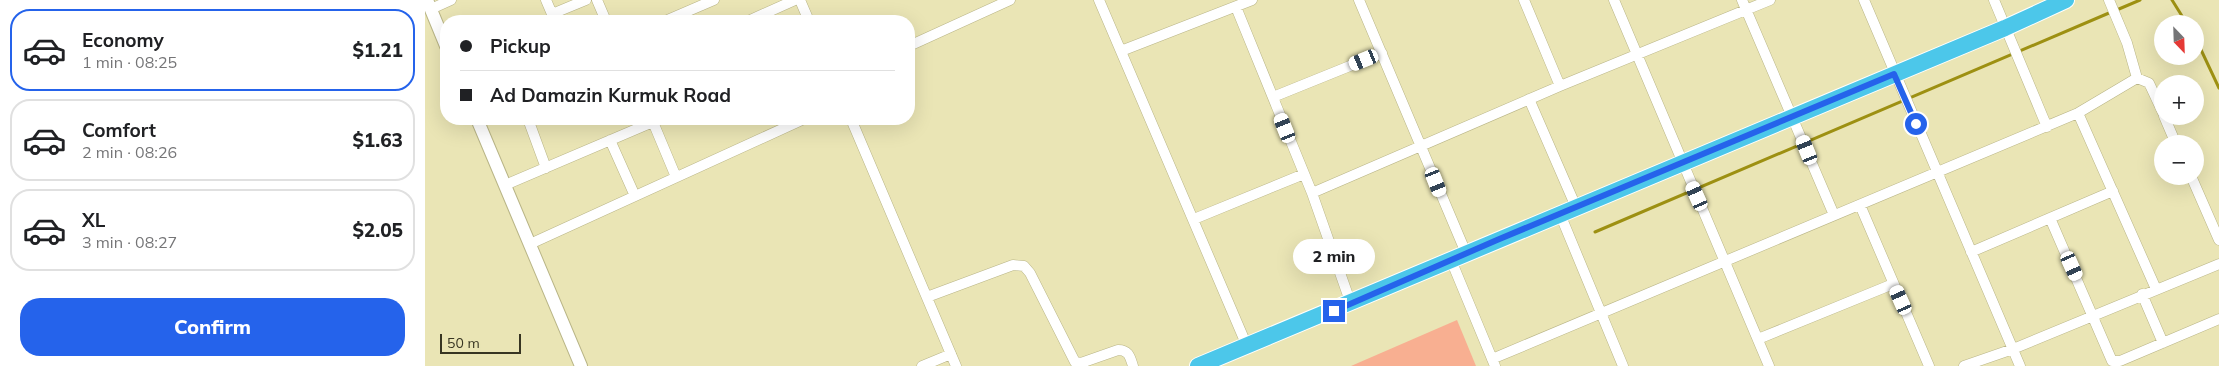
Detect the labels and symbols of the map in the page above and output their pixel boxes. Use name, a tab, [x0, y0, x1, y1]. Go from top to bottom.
north arrow	[2154, 15, 2204, 65]
car	[1347, 47, 1380, 73]
car	[1272, 111, 1297, 145]
route start	[1905, 113, 1927, 135]
car	[1794, 133, 1819, 167]
car	[1423, 165, 1448, 199]
car	[1684, 179, 1709, 213]
callout: 2 min	[1293, 238, 1375, 274]
car	[2059, 249, 2084, 283]
car	[1888, 283, 1913, 317]
route end	[1323, 300, 1345, 322]
scale bar	[440, 331, 521, 354]

